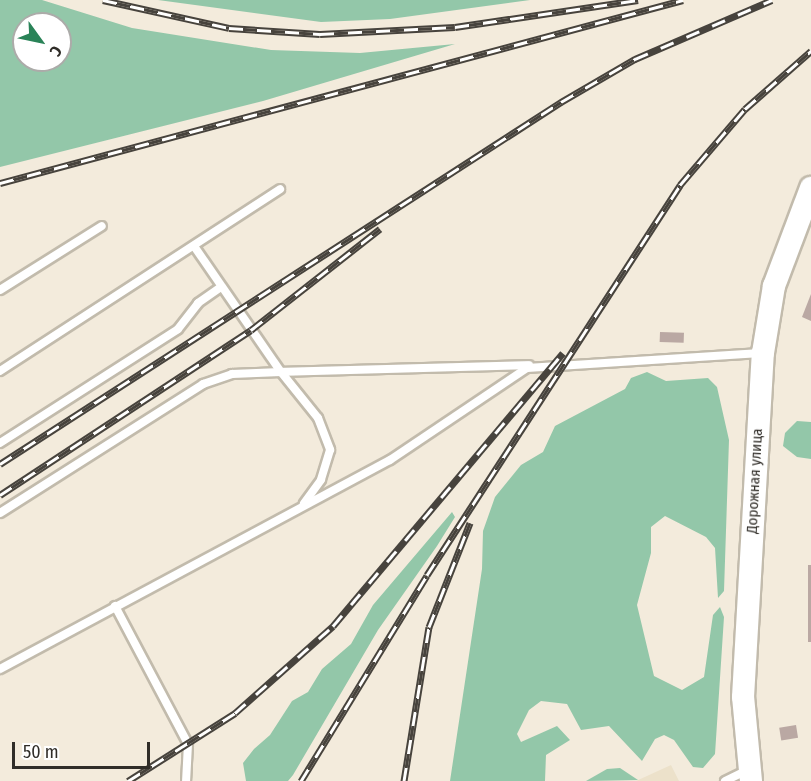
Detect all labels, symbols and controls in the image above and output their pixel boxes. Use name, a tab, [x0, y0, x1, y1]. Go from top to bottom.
north arrow	[12, 12, 72, 72]
text: С	[46, 42, 66, 60]
street label: Дорожная улица	[743, 428, 767, 534]
scale bar	[15, 730, 153, 768]
text: 50 m	[23, 741, 59, 763]

